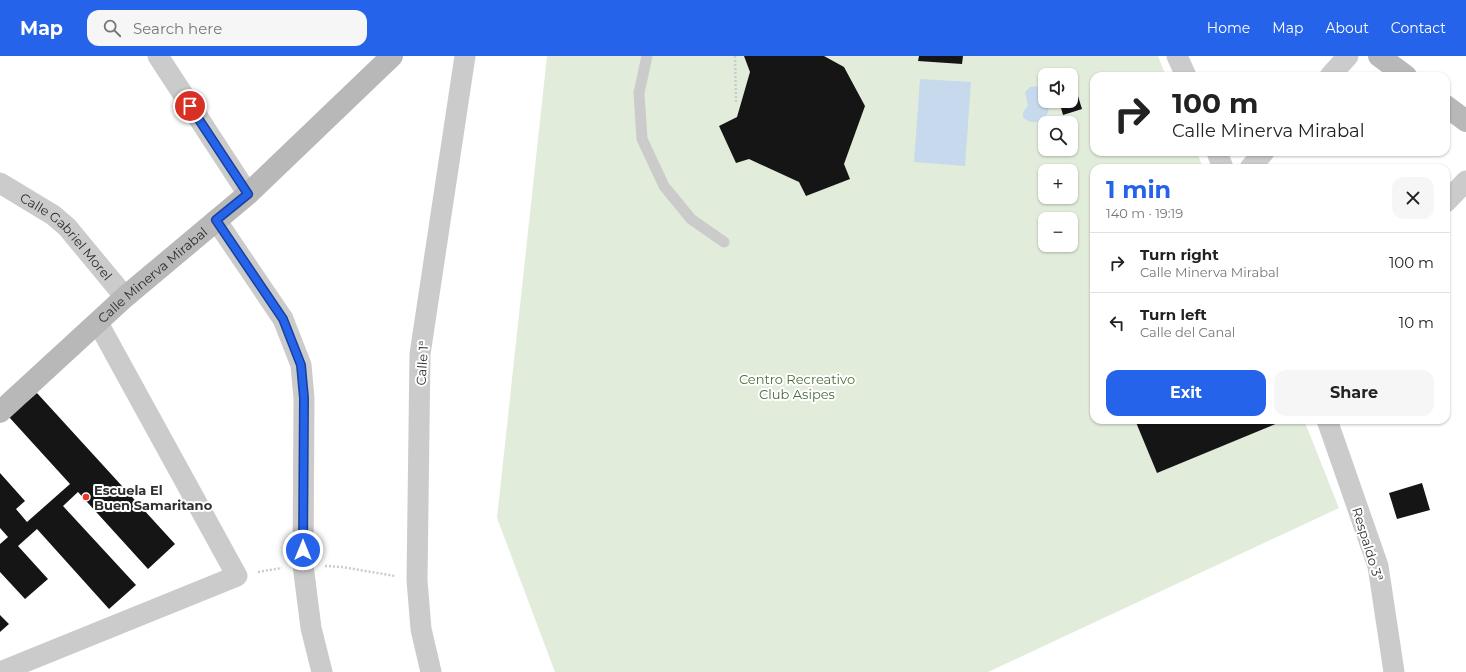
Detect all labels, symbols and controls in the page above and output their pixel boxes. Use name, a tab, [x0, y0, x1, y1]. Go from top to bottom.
search box	[87, 10, 367, 46]
text: Map	[20, 17, 63, 40]
icon: search	[101, 17, 123, 39]
text: Search here	[133, 19, 222, 38]
text: Home	[1207, 19, 1250, 37]
text: Map	[1272, 19, 1303, 37]
text: About	[1325, 19, 1369, 37]
text: Contact	[1391, 19, 1446, 37]
map controls	[1038, 68, 1078, 252]
button: sound	[1038, 68, 1078, 108]
text: 100 m	[1172, 86, 1258, 120]
icon: right	[1106, 88, 1158, 140]
pin	[173, 89, 207, 123]
icon: arrive	[179, 95, 201, 117]
button: search	[1038, 116, 1078, 156]
text: Calle Minerva Mirabal	[1172, 120, 1365, 142]
button: +	[1038, 164, 1078, 204]
text: 1 min	[1106, 175, 1171, 204]
button: close	[1392, 177, 1434, 219]
street label: Calle Gabriel Morel	[17, 189, 116, 283]
text: 140 m · 19:19	[1106, 205, 1183, 221]
button: −	[1038, 212, 1078, 252]
street label: Calle Minerva Mirabal	[94, 224, 210, 326]
text: Turn right	[1140, 245, 1219, 264]
icon: right	[1106, 252, 1128, 274]
text: 100 m	[1389, 253, 1434, 272]
text: Calle Minerva Mirabal	[1140, 264, 1279, 280]
text: Turn left	[1140, 305, 1207, 324]
icon: left	[1106, 312, 1128, 334]
text: 10 m	[1399, 313, 1434, 332]
text: Calle del Canal	[1140, 324, 1235, 340]
street label: Calle 1ª	[412, 340, 432, 386]
button: Exit	[1106, 370, 1266, 416]
button: Share	[1274, 370, 1434, 416]
park label: Centro Recreativo Club Asipes	[739, 371, 855, 402]
place label: Escuela El Buen Samaritano	[94, 482, 213, 513]
marker: Escuela El Buen Samaritano	[81, 492, 91, 502]
street label: Respaldo 3ª	[1349, 505, 1387, 583]
position arrow	[282, 529, 324, 571]

